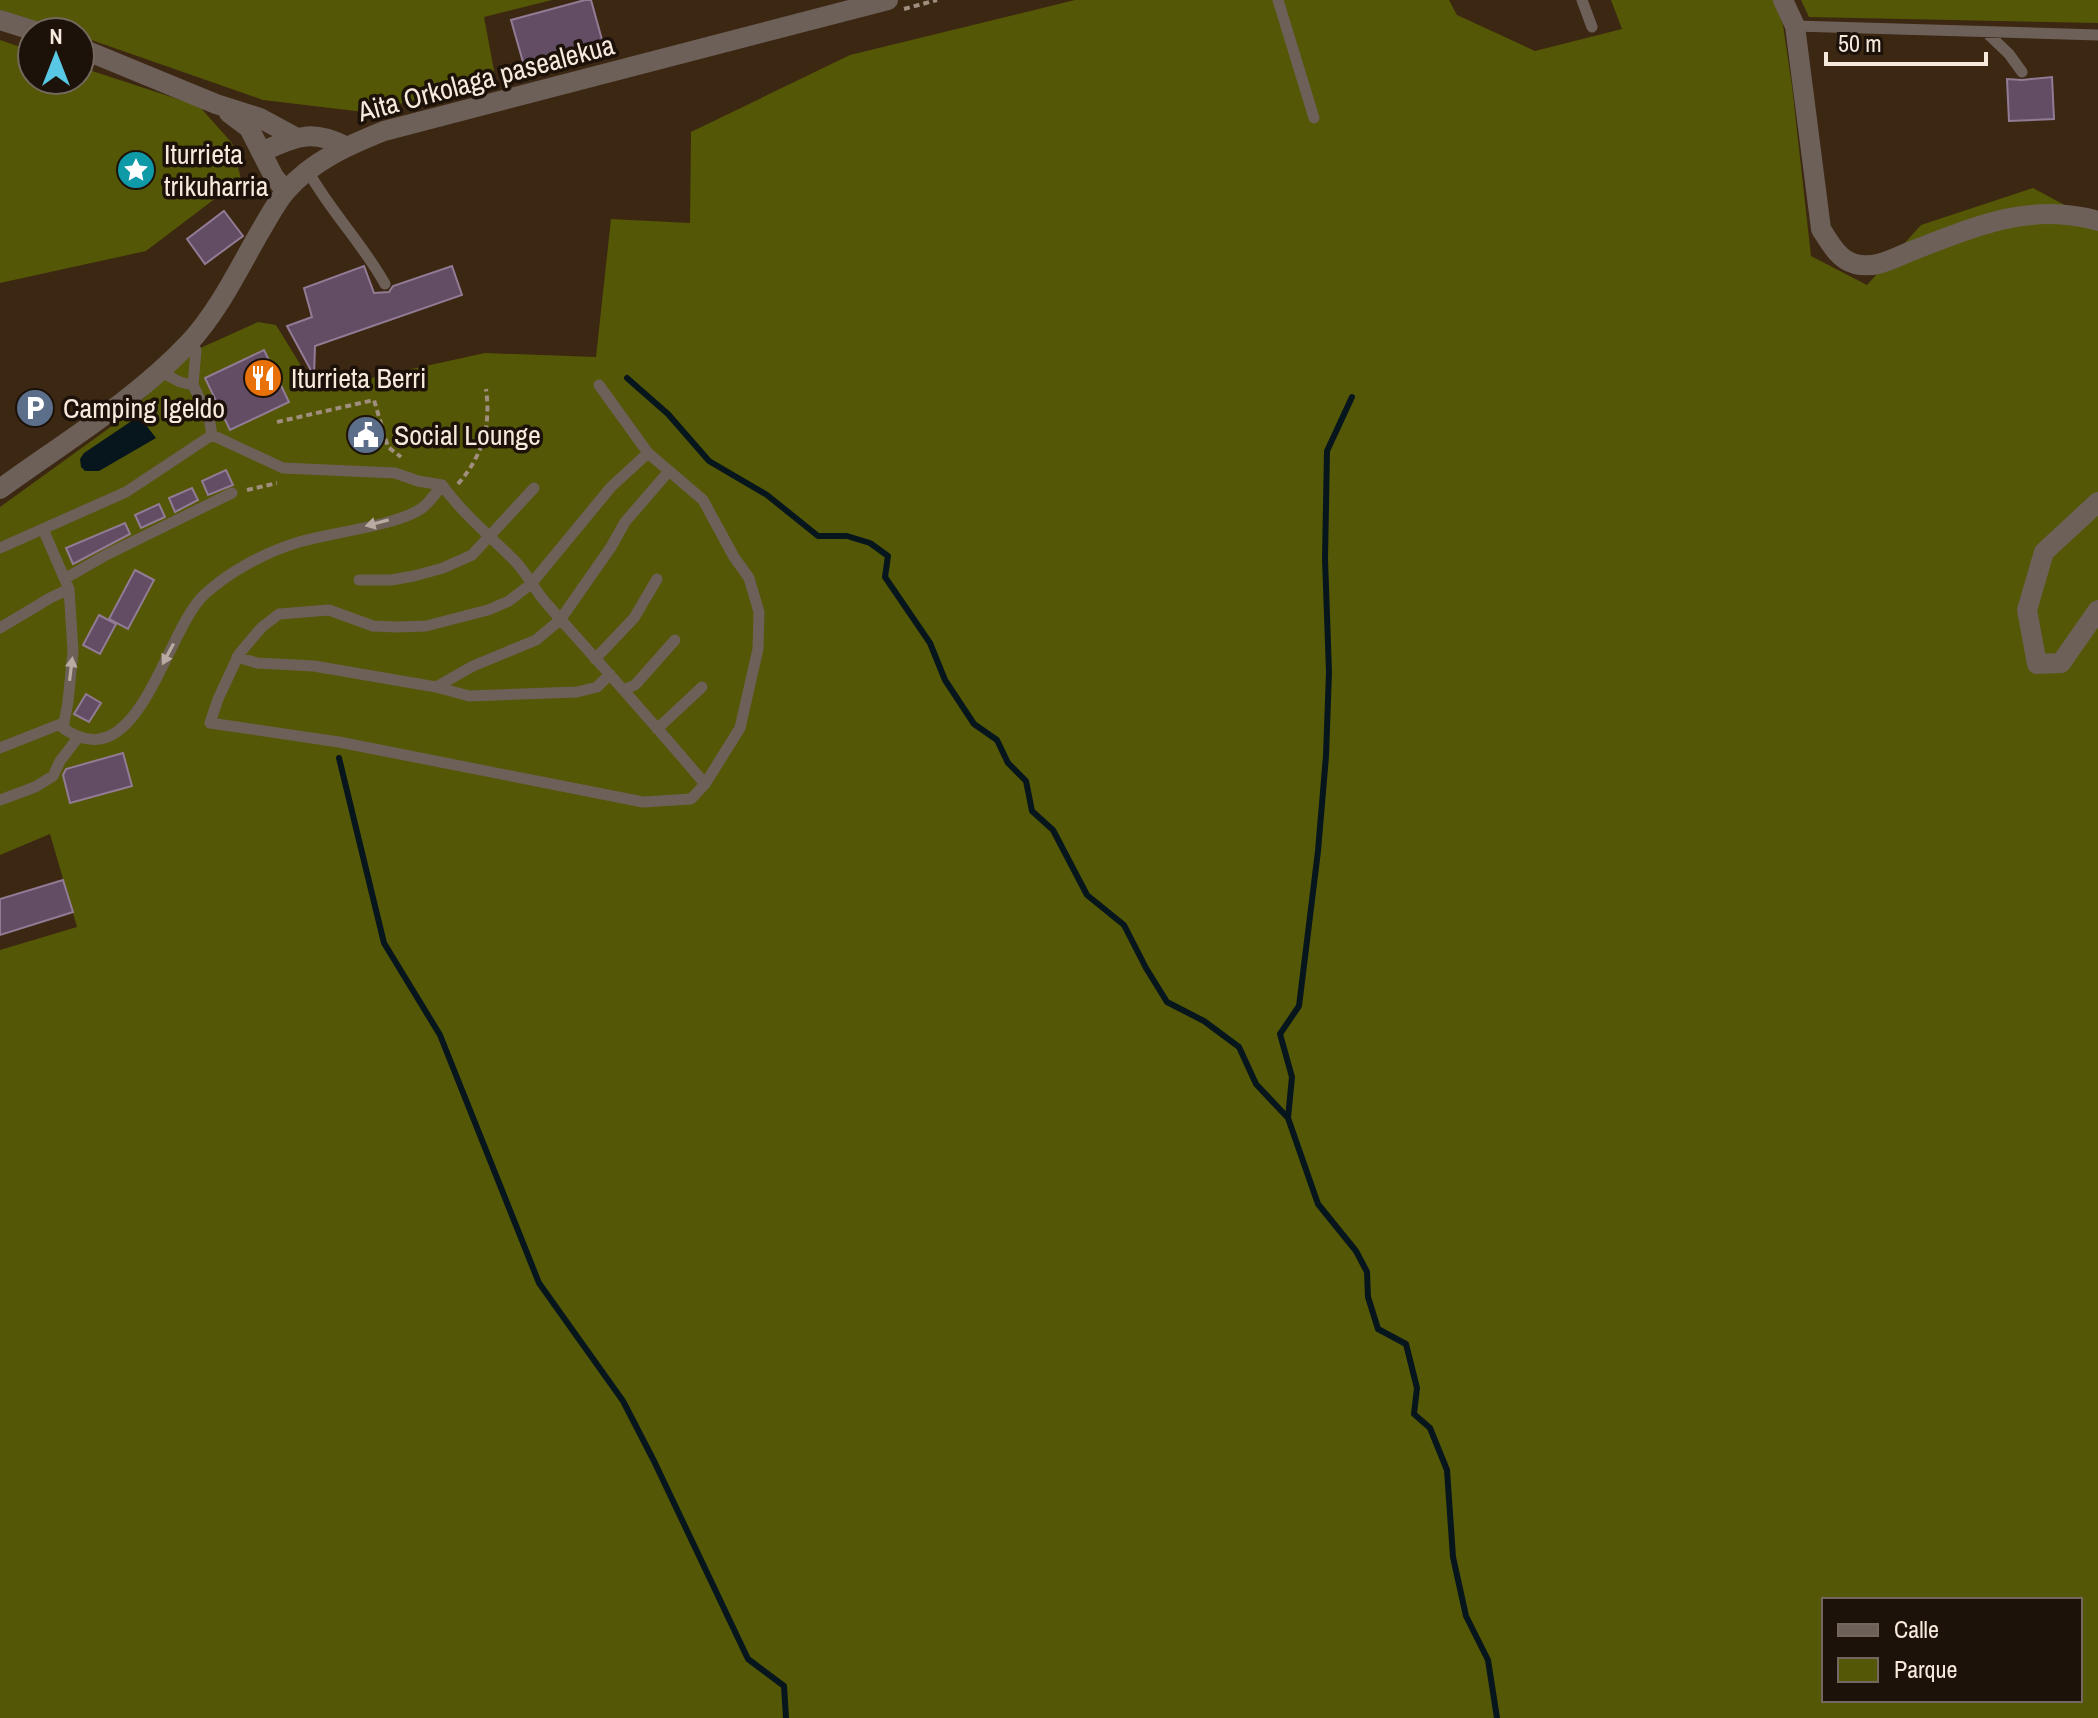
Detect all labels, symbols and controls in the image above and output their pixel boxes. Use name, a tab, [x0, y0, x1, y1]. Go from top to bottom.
north arrow	[16, 16, 96, 96]
scale bar	[1826, 16, 1986, 66]
text: N	[49, 21, 63, 51]
street label: Aita Orkolaga pasealekua	[353, 25, 619, 131]
text: 50 m	[1838, 27, 1882, 59]
place label: Iturrieta trikuharria	[164, 135, 269, 205]
place icon: Iturrieta trikuharria	[115, 149, 157, 191]
restaurant icon: Iturrieta Berri	[242, 357, 284, 399]
place label: Iturrieta Berri	[291, 359, 426, 397]
parking icon: Camping Igeldo	[14, 387, 56, 429]
place label: Camping Igeldo	[63, 389, 225, 427]
public building icon: Social Lounge	[345, 414, 387, 456]
place label: Social Lounge	[394, 416, 541, 454]
one-way arrow	[364, 517, 389, 529]
one-way arrow	[161, 643, 175, 665]
one-way arrow	[65, 656, 78, 681]
legend	[1822, 1598, 2082, 1702]
text: Calle	[1894, 1613, 1939, 1645]
text: Parque	[1894, 1653, 1957, 1685]

